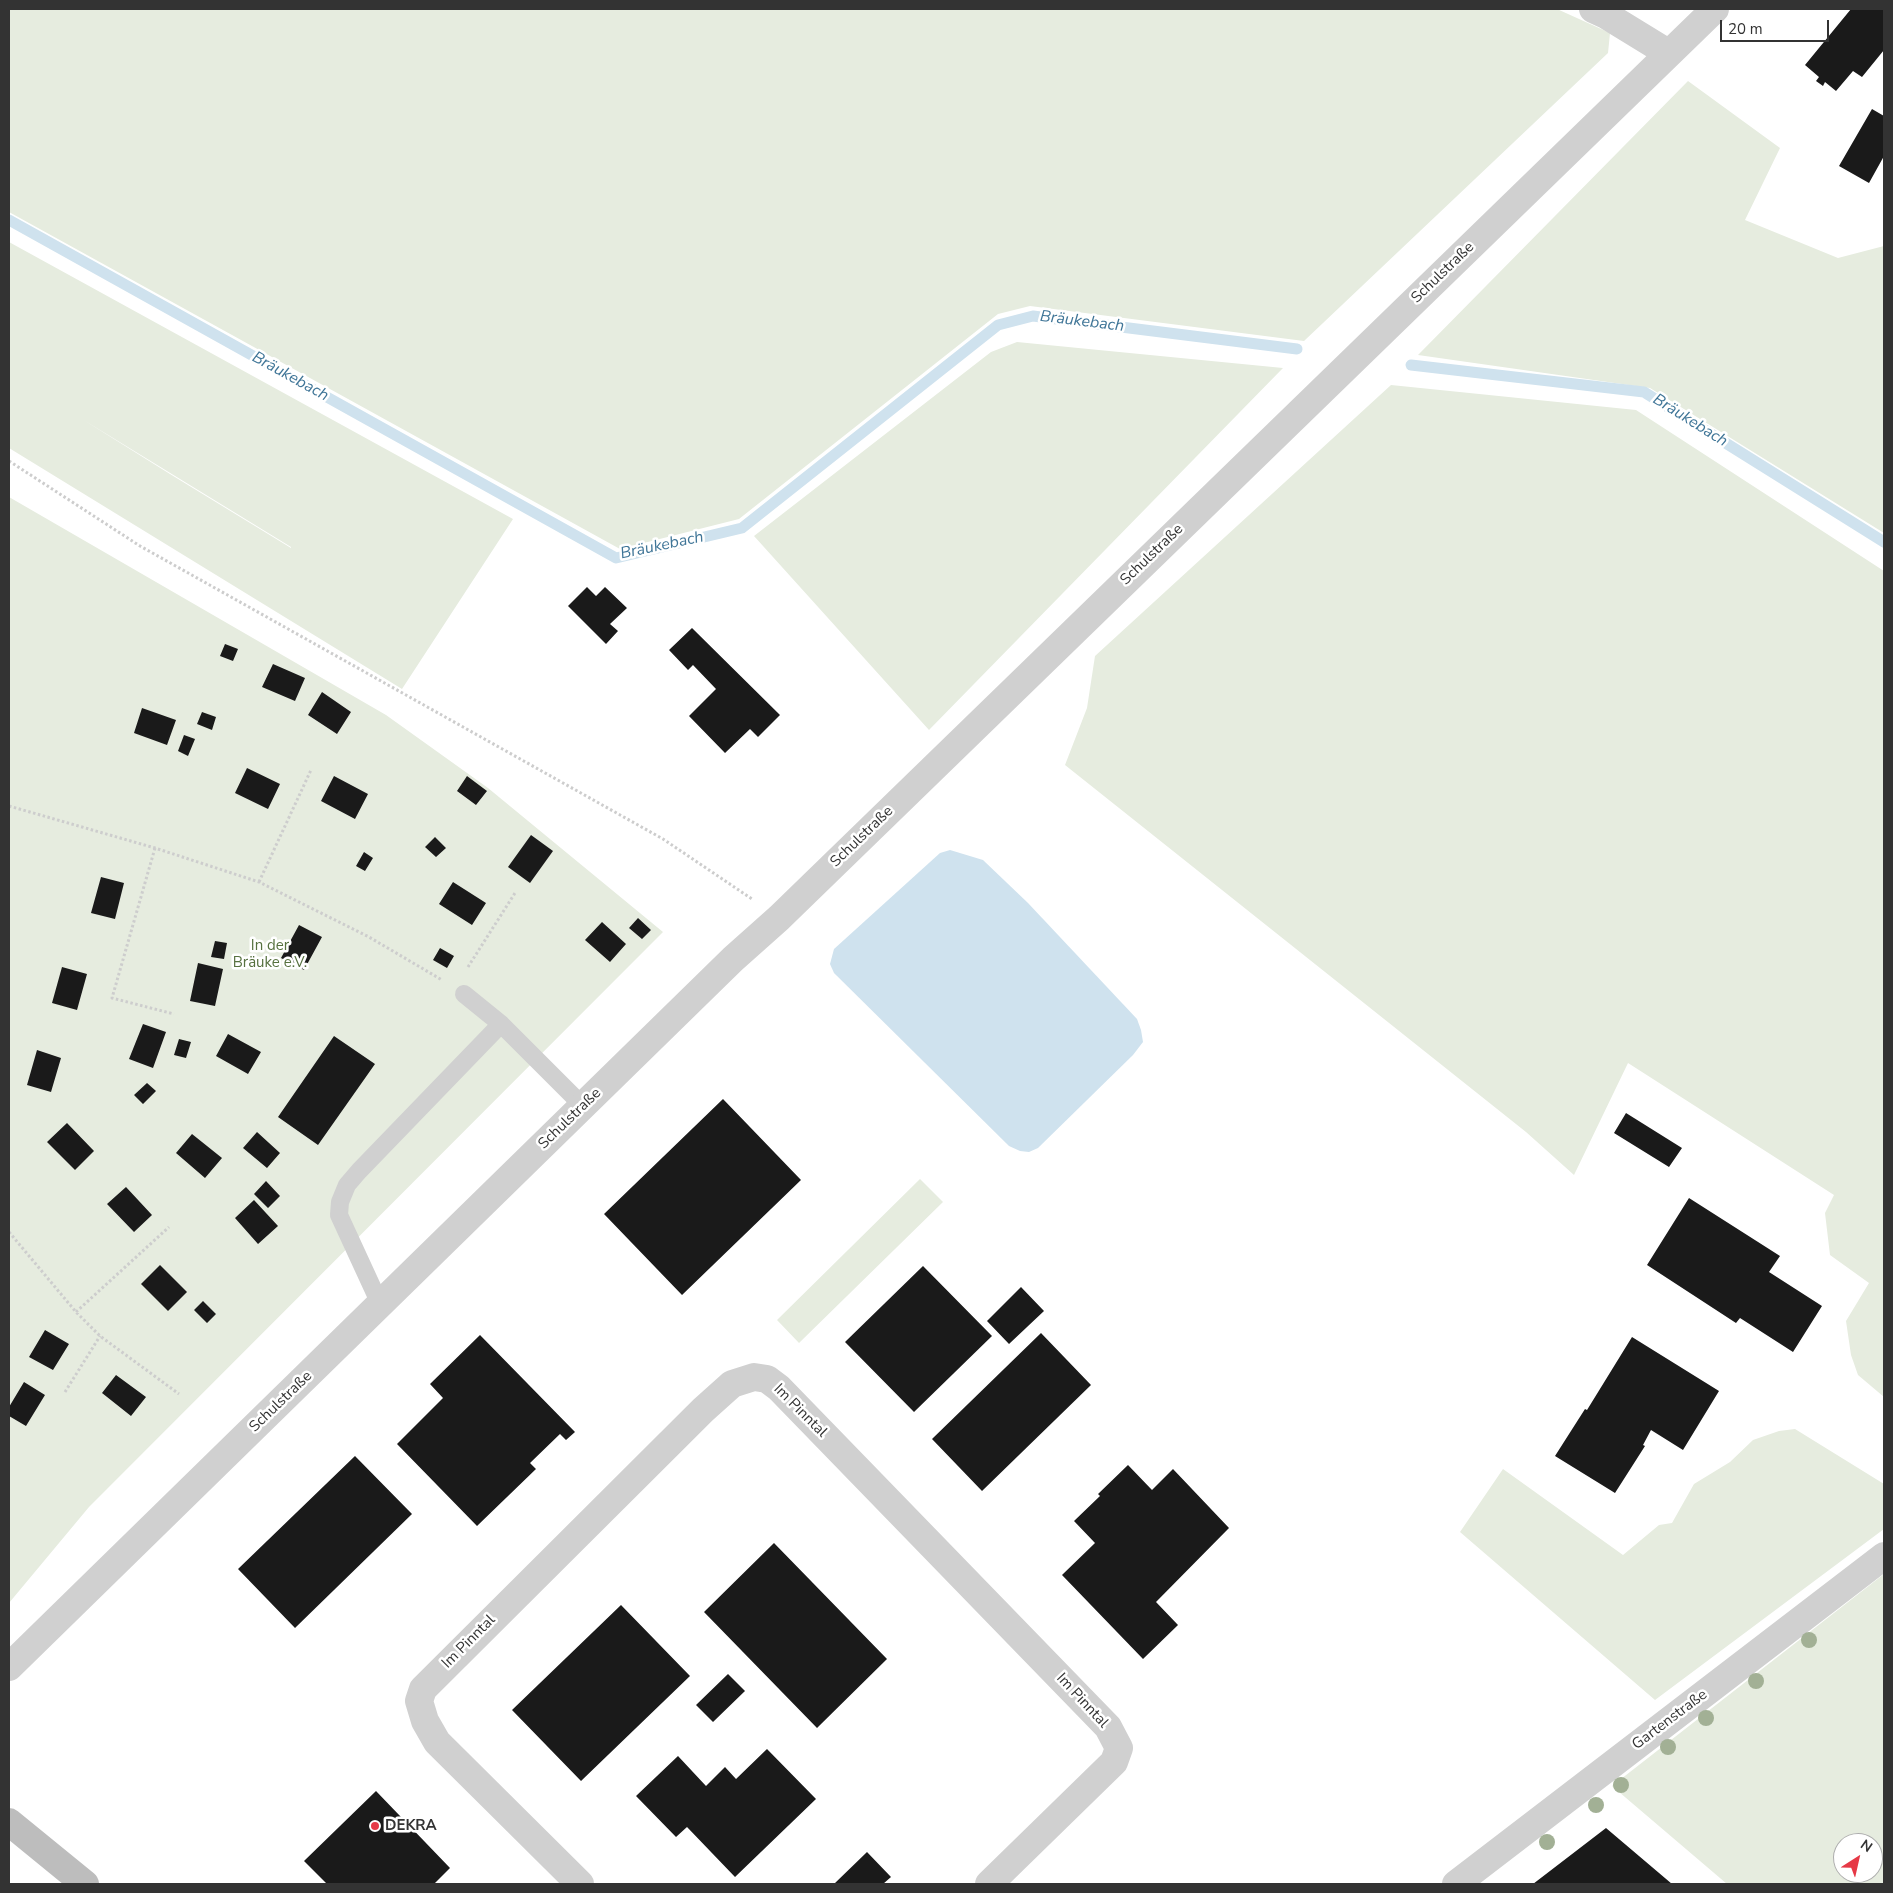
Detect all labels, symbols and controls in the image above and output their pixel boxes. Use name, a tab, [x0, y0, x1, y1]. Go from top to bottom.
scale bar	[1723, 10, 1832, 42]
text: 20 m	[1728, 19, 1763, 39]
street label: Schulstraße	[1408, 239, 1478, 307]
water label: Bräukebach	[1039, 307, 1125, 337]
water label: Bräukebach	[248, 348, 332, 406]
water label: Bräukebach	[1649, 390, 1731, 452]
street label: Schulstraße	[1117, 521, 1187, 589]
water label: Bräukebach	[619, 528, 705, 564]
street label: Schulstraße	[827, 803, 897, 871]
park label: In der Bräuke e.V.	[233, 937, 307, 972]
street label: Schulstraße	[535, 1085, 605, 1153]
street label: Schulstraße	[246, 1368, 316, 1436]
street label: Im Pinntal	[770, 1381, 830, 1441]
street label: Im Pinntal	[439, 1612, 499, 1672]
street label: Im Pinntal	[1052, 1670, 1112, 1732]
street label: Gartenstraße	[1629, 1686, 1711, 1754]
place label: DEKRA	[385, 1817, 437, 1835]
marker: DEKRA	[369, 1820, 381, 1832]
north arrow	[1833, 1833, 1883, 1883]
text: N	[1857, 1835, 1876, 1857]

